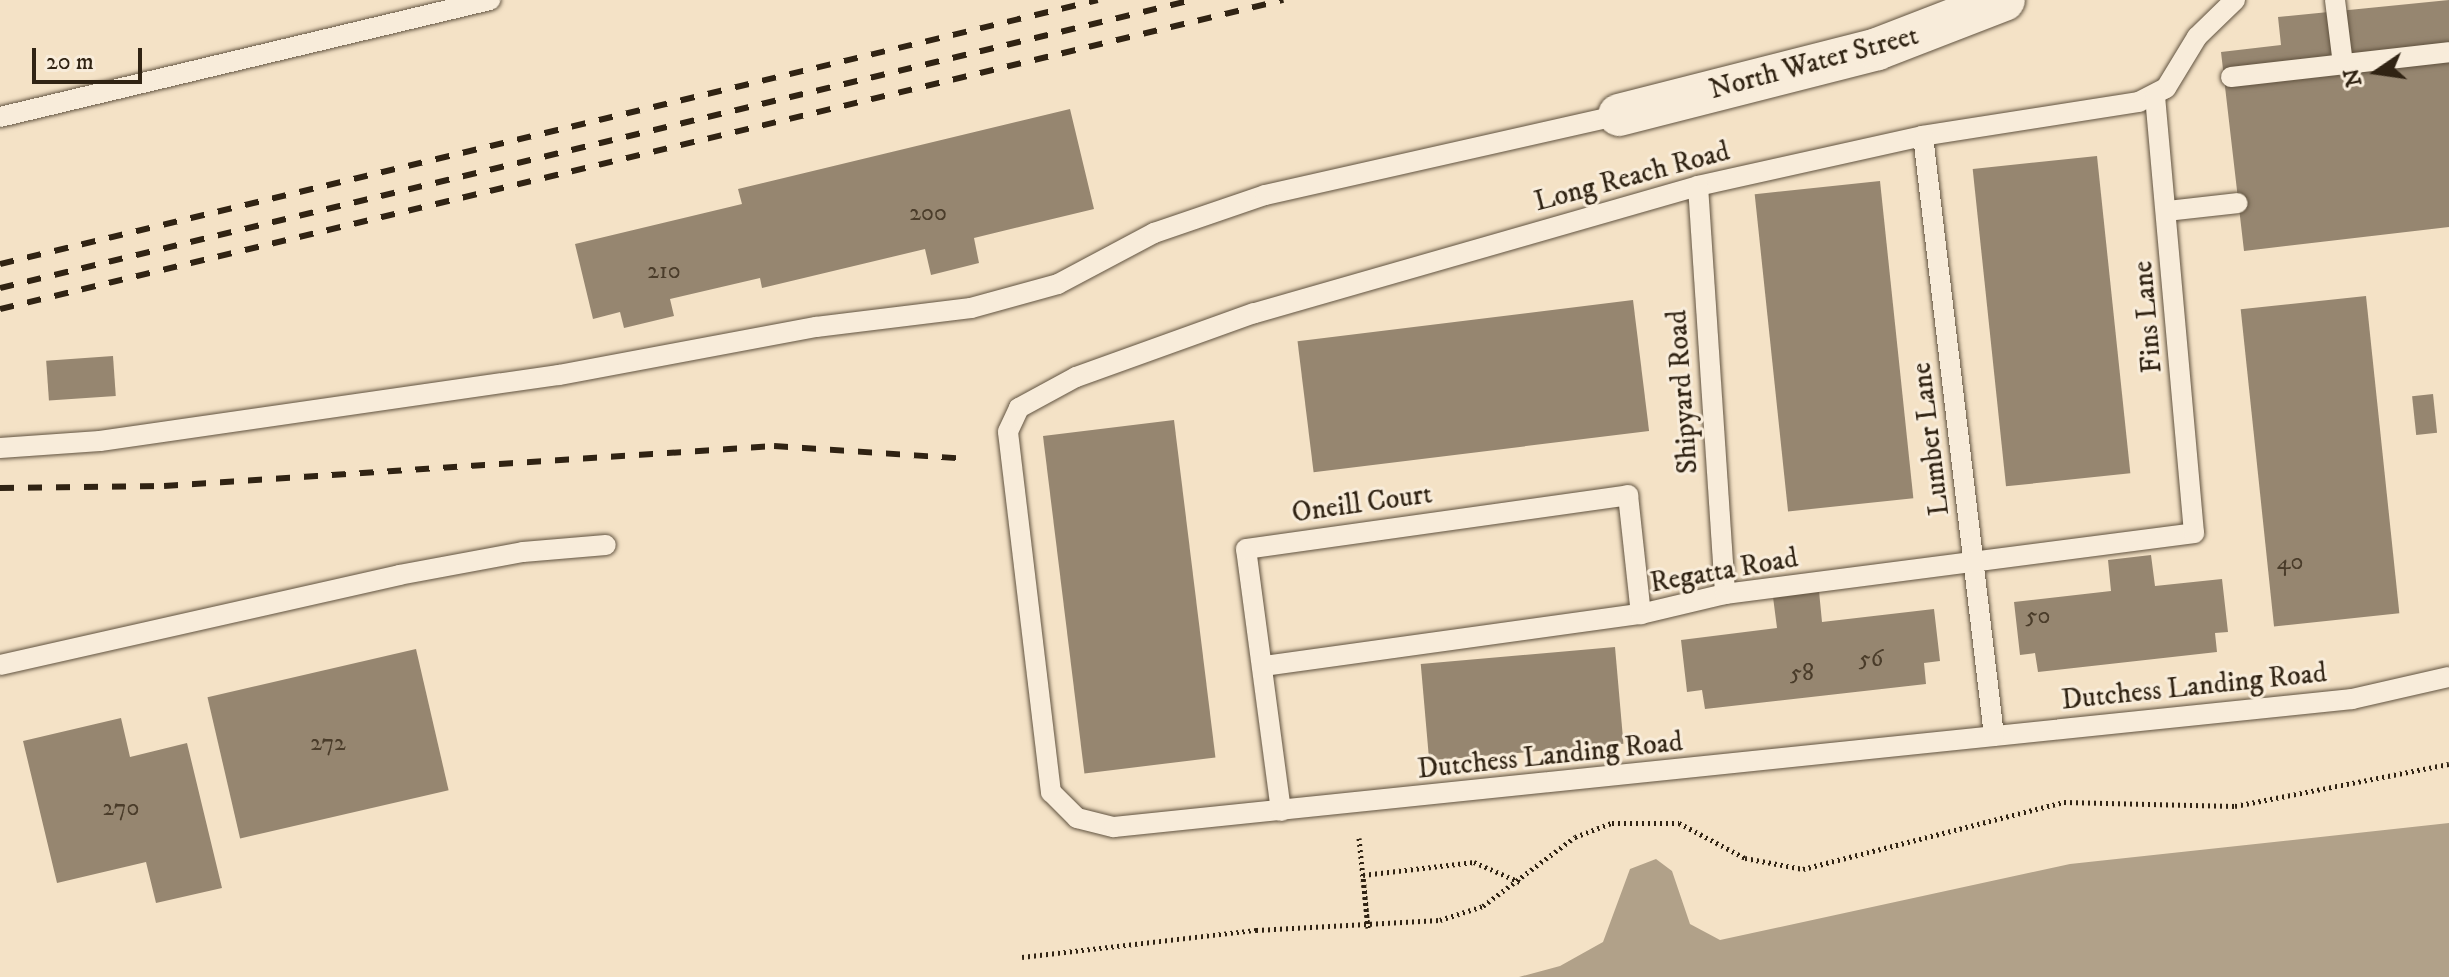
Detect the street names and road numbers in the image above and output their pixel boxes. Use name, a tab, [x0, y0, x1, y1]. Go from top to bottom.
street label: North Water Street	[1706, 19, 1922, 107]
street label: Long Reach Road	[1531, 135, 1733, 219]
street label: Fins Lane	[2126, 259, 2170, 375]
street label: Shipyard Road	[1661, 309, 1705, 475]
street label: Lumber Lane	[1905, 361, 1957, 517]
street label: Oneill Court	[1290, 478, 1434, 530]
street label: Regatta Road	[1648, 541, 1800, 601]
street label: Dutchess Landing Road	[2060, 656, 2328, 718]
street label: Dutchess Landing Road	[1416, 725, 1684, 787]

